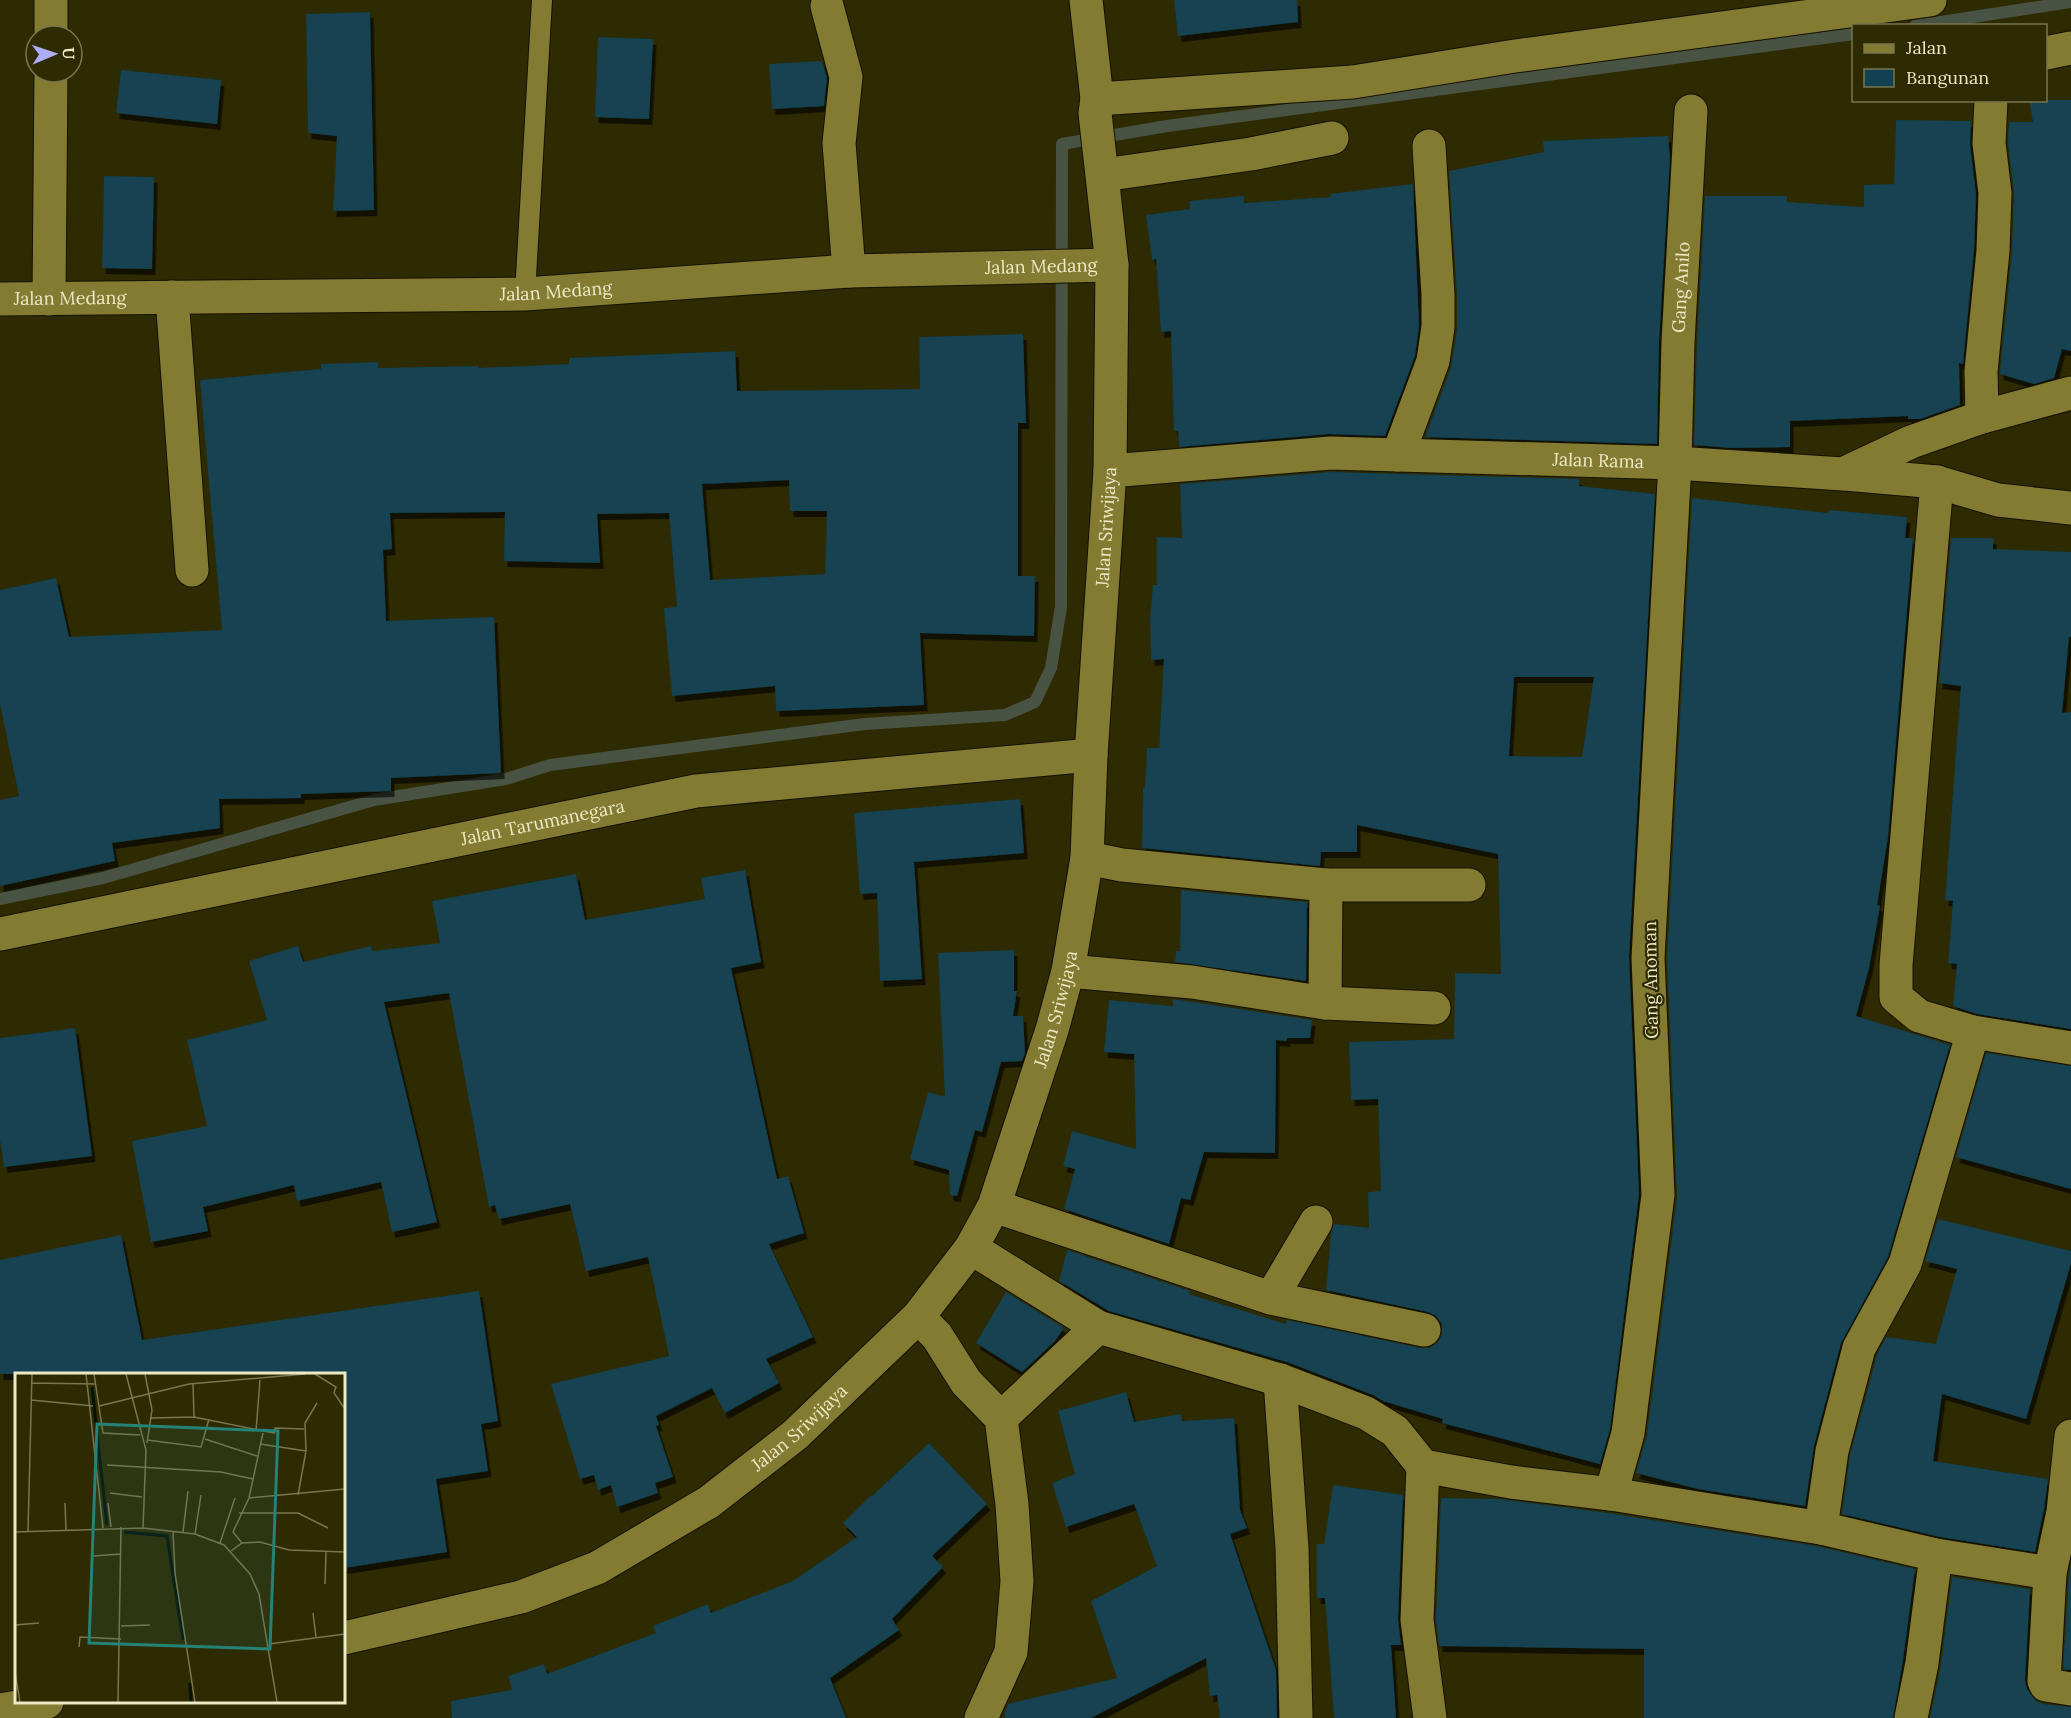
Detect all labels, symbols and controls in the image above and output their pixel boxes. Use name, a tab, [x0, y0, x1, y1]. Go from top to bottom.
north arrow	[24, 24, 84, 84]
legend	[1852, 24, 2047, 102]
text: Jalan	[1905, 36, 1947, 59]
text: U	[59, 47, 79, 60]
text: Bangunan	[1906, 66, 1989, 89]
street label: Gang Anilo	[1667, 241, 1695, 334]
street label: Jalan Medang	[984, 253, 1099, 279]
street label: Jalan Medang	[499, 276, 614, 305]
street label: Jalan Medang	[13, 286, 127, 310]
street label: Jalan Rama	[1551, 447, 1644, 473]
street label: Jalan Sriwijaya	[1090, 466, 1121, 589]
street label: Jalan Tarumanegara	[458, 794, 627, 850]
street label: Gang Anoman	[1638, 921, 1663, 1039]
street label: Jalan Sriwijaya	[1028, 949, 1082, 1071]
inset map	[15, 1373, 345, 1703]
street label: Jalan Sriwijaya	[746, 1379, 852, 1476]

